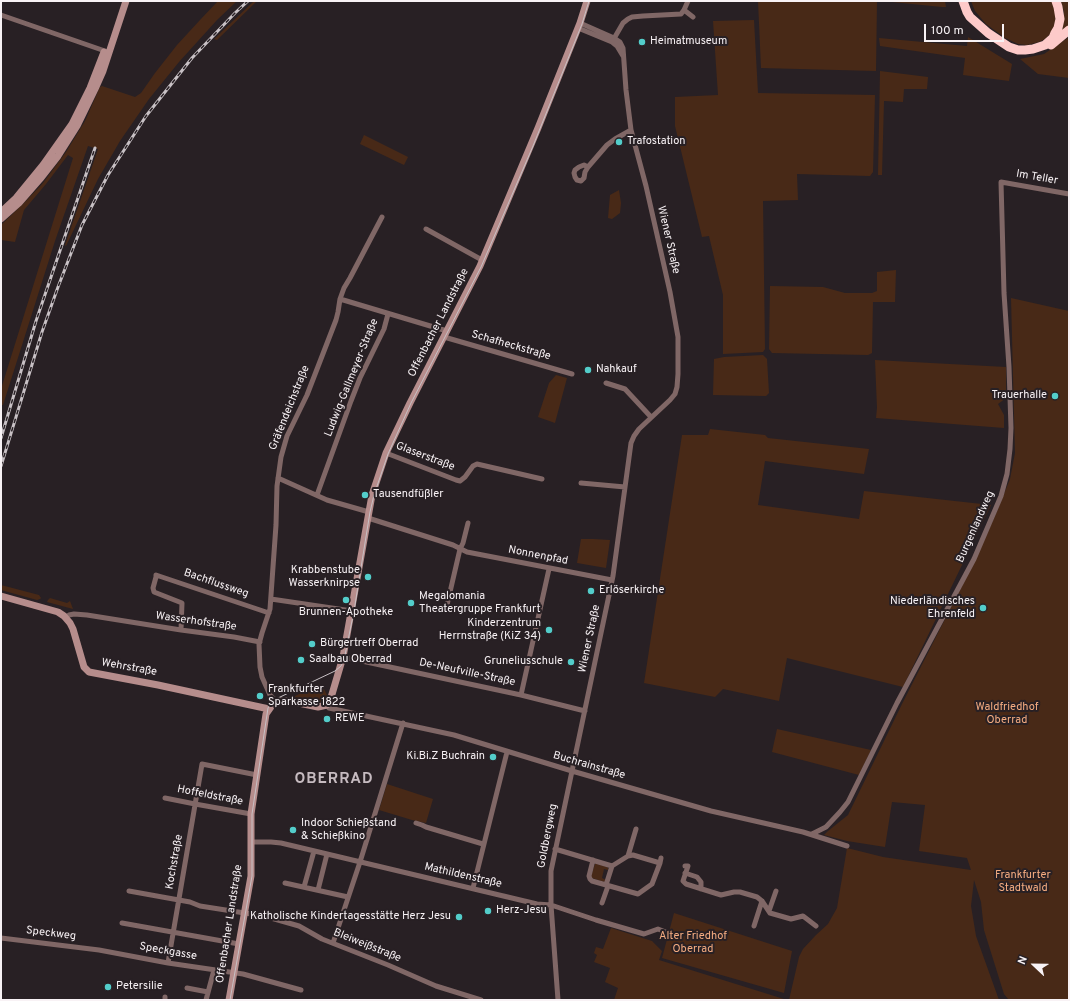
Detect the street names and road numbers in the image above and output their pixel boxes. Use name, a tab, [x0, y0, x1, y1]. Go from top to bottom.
street label: Im Teller	[1015, 168, 1059, 188]
street label: Wiener Straße	[654, 205, 682, 275]
street label: Offenbacher Landstraße	[406, 267, 472, 379]
street label: Ludwig-Gallmeyer-Straße	[322, 317, 382, 439]
street label: Schafheckstraße	[470, 328, 552, 364]
street label: Gräfendeichstraße	[267, 364, 313, 452]
street label: Glaserstraße	[394, 440, 456, 474]
street label: Burgenlandweg	[954, 489, 998, 565]
street label: Nonnenpfad	[507, 544, 569, 568]
street label: Bachflussweg	[182, 567, 250, 601]
street label: Wiener Straße	[576, 604, 604, 674]
street label: Wasserhofstraße	[155, 610, 237, 634]
street label: De-Neufville-Straße	[418, 656, 516, 690]
street label: Wehrstraße	[100, 657, 158, 679]
street label: Buchrainstraße	[551, 749, 627, 783]
street label: Hoffeldstraße	[176, 783, 244, 809]
street label: Goldbergweg	[535, 803, 561, 869]
street label: Kochstraße	[164, 833, 186, 891]
street label: Mathildenstraße	[423, 861, 503, 891]
street label: Offenbacher Landstraße	[214, 864, 246, 984]
street label: Speckweg	[25, 924, 77, 944]
street label: Bleiweißstraße	[331, 926, 403, 966]
street label: Speckgasse	[138, 940, 198, 964]

